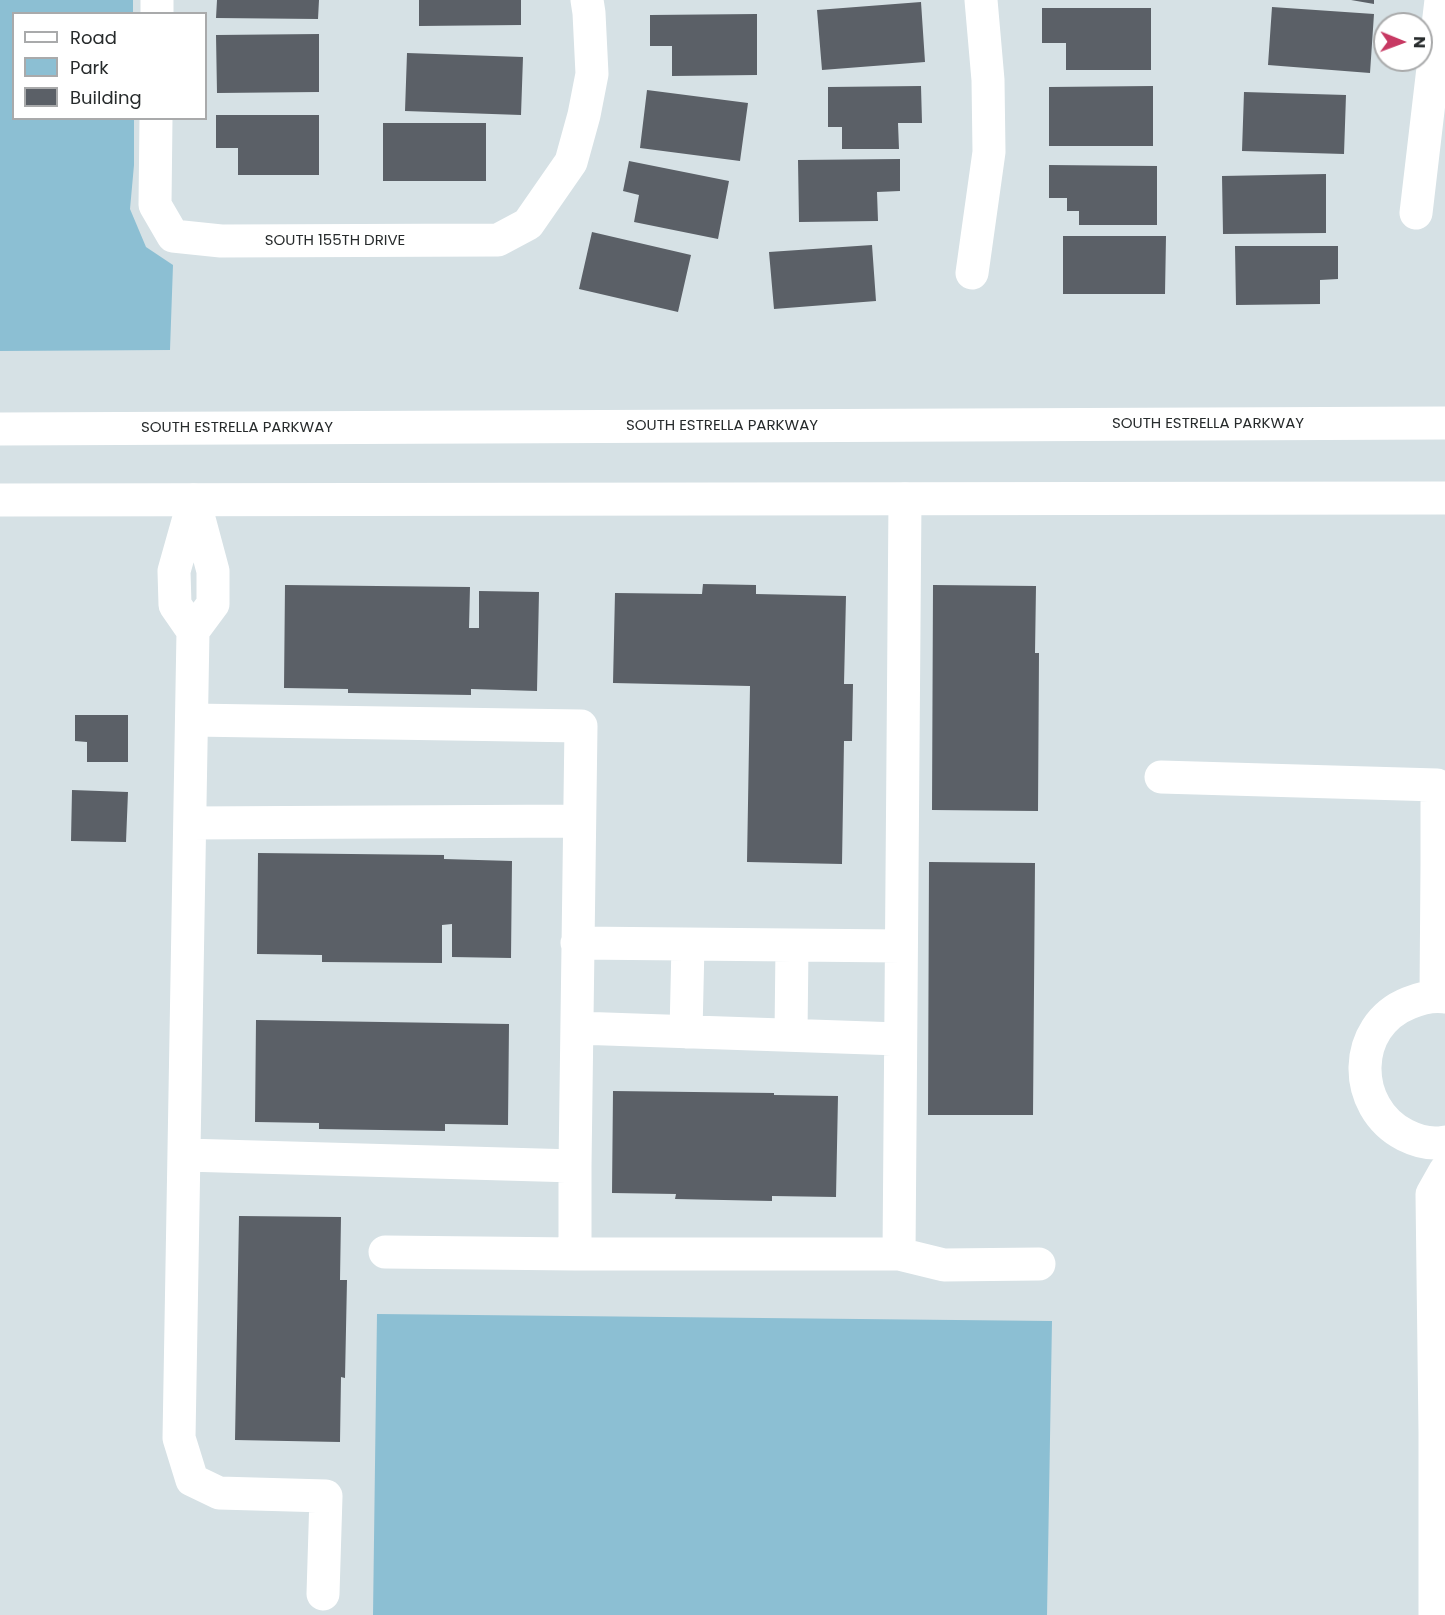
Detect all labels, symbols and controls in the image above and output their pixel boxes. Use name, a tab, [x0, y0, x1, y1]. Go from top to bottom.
legend	[12, 12, 207, 120]
north arrow	[1373, 12, 1433, 72]
text: Road	[70, 25, 117, 50]
text: N	[1408, 36, 1431, 49]
text: Park	[70, 55, 109, 80]
text: Building	[70, 85, 142, 110]
street label: SOUTH 155TH DRIVE	[265, 232, 405, 250]
street label: SOUTH ESTRELLA PARKWAY	[1112, 415, 1304, 433]
street label: SOUTH ESTRELLA PARKWAY	[626, 417, 818, 435]
street label: SOUTH ESTRELLA PARKWAY	[141, 419, 333, 437]

